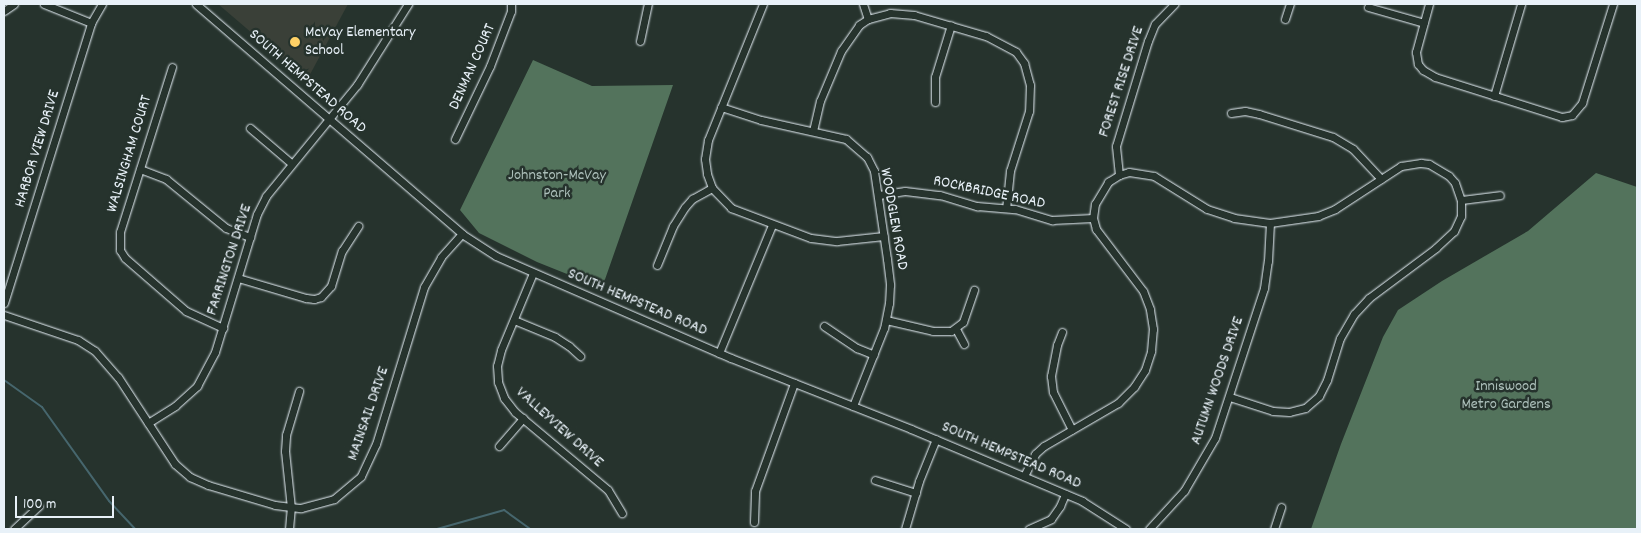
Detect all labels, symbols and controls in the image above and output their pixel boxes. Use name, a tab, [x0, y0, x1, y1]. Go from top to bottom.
street label: DENMAN COURT	[446, 21, 500, 113]
place label: McVay Elementary School	[305, 23, 416, 61]
street label: FOREST RISE DRIVE	[1095, 24, 1149, 140]
street label: SOUTH HEMPSTEAD ROAD	[244, 26, 370, 138]
marker: McVay Elementary School	[289, 36, 301, 48]
street label: HARBOR VIEW DRIVE	[11, 88, 65, 210]
street label: WALSINGHAM COURT	[103, 93, 157, 215]
park label: Johnston-McVay Park	[508, 166, 606, 204]
street label: WOODGLEN ROAD	[875, 167, 911, 271]
street label: ROCKBRIDGE ROAD	[931, 172, 1047, 214]
street label: FARRINGTON DRIVE	[203, 202, 257, 318]
street label: SOUTH HEMPSTEAD ROAD	[564, 265, 710, 341]
street label: AUTUMN WOODS DRIVE	[1187, 315, 1249, 447]
street label: MAINSAIL DRIVE	[344, 365, 394, 463]
park label: Inniswood Metro Gardens	[1461, 377, 1551, 415]
street label: VALLEYVIEW DRIVE	[511, 384, 607, 472]
street label: SOUTH HEMPSTEAD ROAD	[938, 418, 1084, 494]
scale bar	[18, 486, 116, 518]
text: 100 m	[23, 494, 56, 516]

